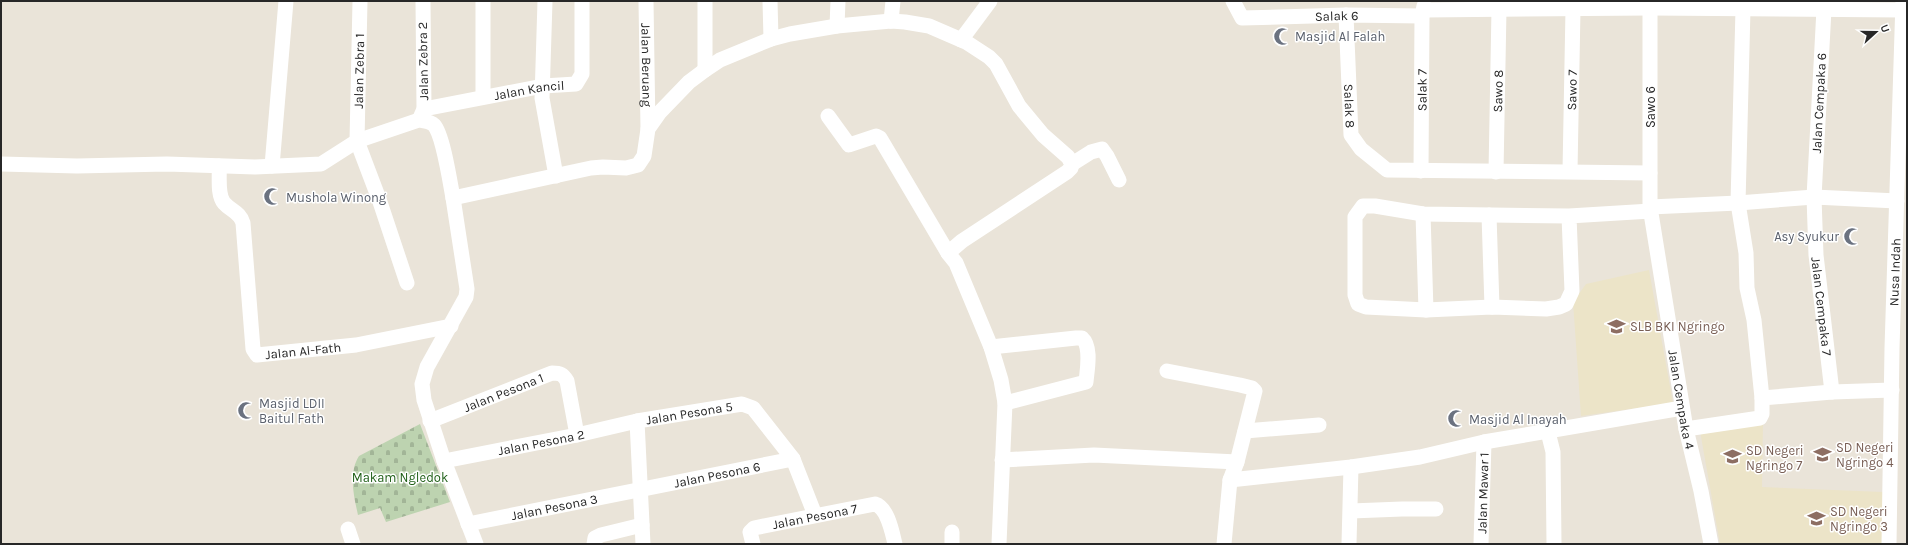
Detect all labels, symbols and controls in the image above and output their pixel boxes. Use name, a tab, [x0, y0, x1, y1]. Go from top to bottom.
street label: Salak 6	[1315, 7, 1359, 23]
north arrow	[1856, 12, 1896, 52]
street label: Jalan Zebra 2	[415, 22, 431, 100]
street label: Jalan Beruang	[639, 23, 655, 108]
text: U	[1877, 23, 1892, 34]
mosque icon: Masjid Al Falah	[1272, 26, 1292, 46]
place label: Masjid Al Falah	[1295, 29, 1385, 44]
street label: Jalan Zebra 1	[351, 33, 367, 109]
street label: Jalan Cempaka 6	[1809, 52, 1829, 154]
street label: Salak 7	[1414, 69, 1429, 111]
street label: Sawo 7	[1564, 69, 1579, 111]
street label: Sawo 8	[1490, 70, 1505, 112]
street label: Jalan Kancil	[493, 77, 565, 103]
street label: Salak 8	[1341, 83, 1358, 128]
street label: Sawo 6	[1643, 86, 1658, 128]
mosque icon: Mushola Winong	[263, 187, 283, 207]
place label: Mushola Winong	[286, 190, 387, 205]
mosque icon: Asy Syukur	[1842, 226, 1862, 246]
place label: Asy Syukur	[1774, 229, 1839, 244]
street label: Nusa Indah	[1886, 238, 1903, 306]
street label: Jalan Cempaka 7	[1809, 256, 1835, 357]
school or university icon: SLB BKI Ngringo	[1607, 316, 1627, 336]
place label: SLB BKI Ngringo	[1630, 319, 1725, 334]
street label: Jalan Al-Fath	[264, 339, 342, 362]
street label: Jalan Cempaka 4	[1666, 349, 1698, 451]
street label: Jalan Pesona 1	[461, 370, 546, 415]
place label: Masjid LDII Baitul Fath	[259, 396, 325, 426]
street label: Jalan Pesona 5	[645, 398, 734, 427]
mosque icon: Masjid LDII Baitul Fath	[236, 400, 256, 420]
mosque icon: Masjid Al Inayah	[1446, 409, 1466, 429]
place label: Masjid Al Inayah	[1469, 412, 1567, 427]
street label: Jalan Pesona 2	[497, 426, 586, 458]
place label: SD Negeri Ngringo 4	[1836, 440, 1894, 470]
place label: SD Negeri Ngringo 7	[1746, 443, 1804, 473]
school or university icon: SD Negeri Ngringo 4	[1813, 444, 1833, 464]
school or university icon: SD Negeri Ngringo 7	[1723, 447, 1743, 467]
street label: Jalan Mawar 1	[1474, 452, 1491, 534]
street label: Jalan Pesona 6	[673, 458, 761, 490]
park label: Makam Ngledok	[352, 470, 448, 485]
street label: Jalan Pesona 3	[510, 491, 599, 523]
street label: Jalan Pesona 7	[771, 500, 859, 532]
place label: SD Negeri Ngringo 3	[1830, 504, 1888, 534]
school or university icon: SD Negeri Ngringo 3	[1807, 508, 1827, 528]

